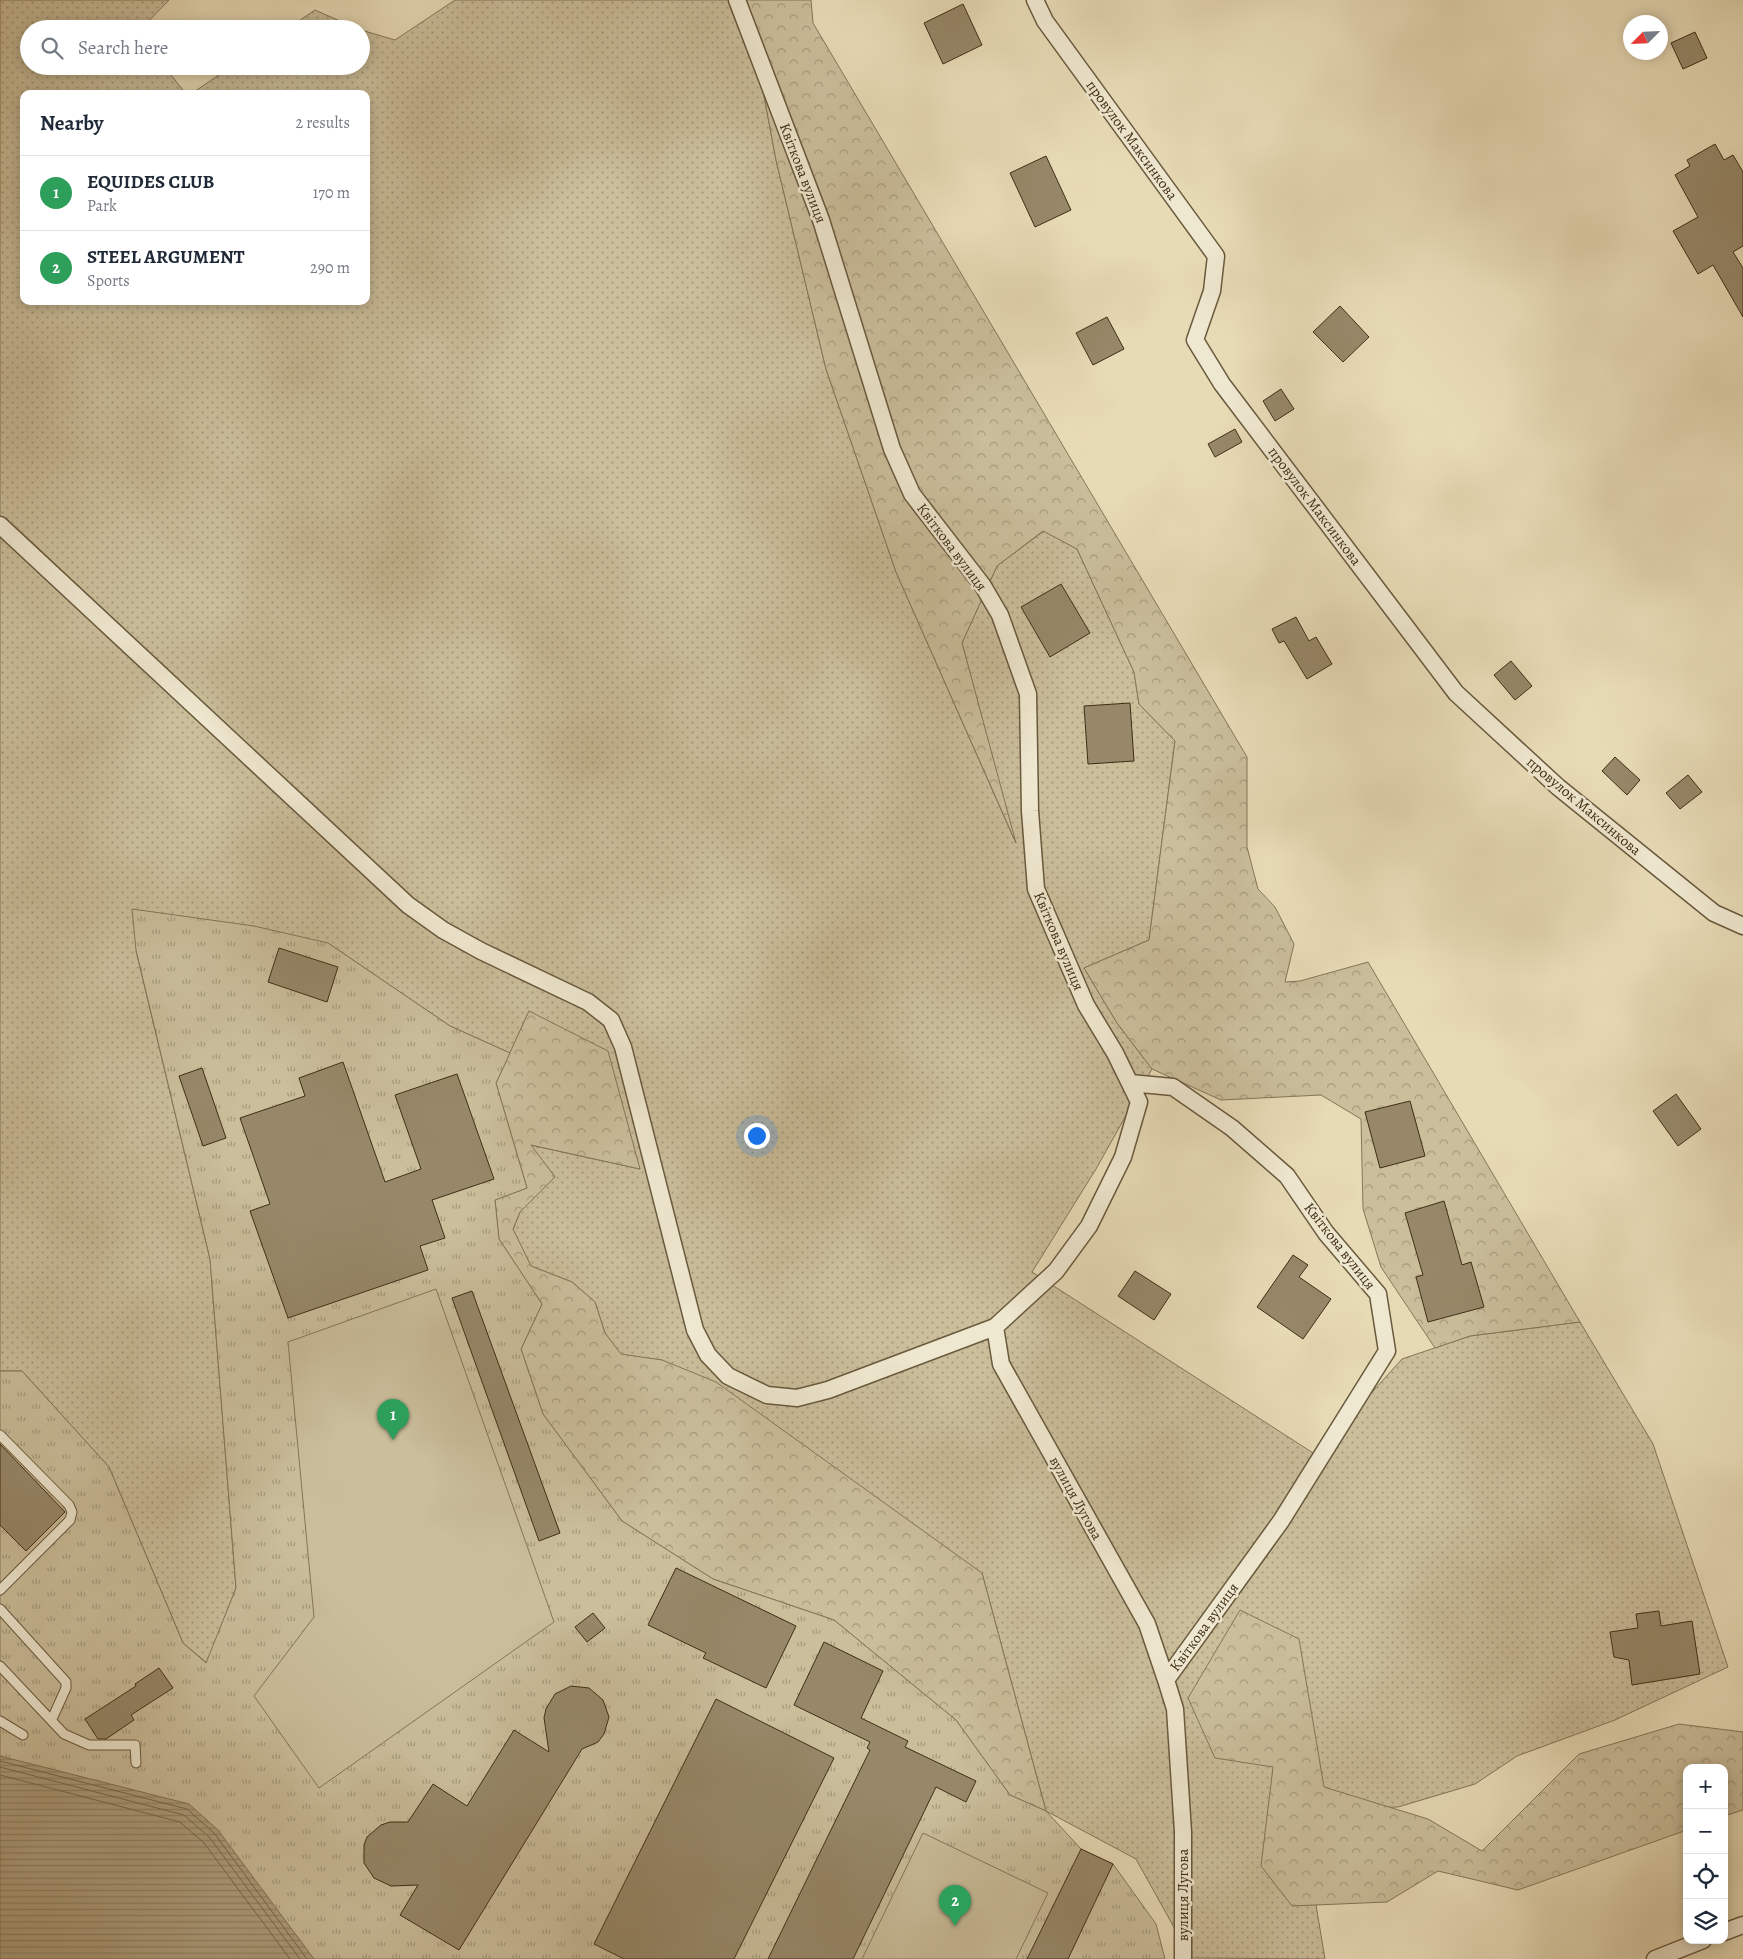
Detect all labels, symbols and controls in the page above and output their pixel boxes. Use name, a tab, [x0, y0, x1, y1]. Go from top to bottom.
north arrow	[1623, 15, 1668, 60]
search box	[20, 20, 370, 75]
icon: search	[38, 34, 66, 62]
text: Search here	[78, 35, 168, 61]
street label: провулок Максинкова	[1082, 76, 1182, 204]
text: Nearby	[40, 109, 103, 137]
text: 2 results	[295, 112, 350, 134]
street label: Квіткова вулиця	[775, 120, 831, 226]
text: EQUIDES CLUB	[87, 169, 215, 195]
text: 1	[53, 182, 59, 204]
text: 170 m	[313, 182, 350, 204]
text: Park	[87, 195, 117, 217]
text: STEEL ARGUMENT	[87, 244, 245, 270]
text: 2	[52, 257, 60, 279]
text: 290 m	[310, 257, 350, 279]
text: Sports	[87, 270, 130, 292]
street label: провулок Максинкова	[1264, 443, 1366, 570]
street label: Квіткова вулиця	[912, 499, 992, 595]
street label: провулок Максинкова	[1522, 752, 1646, 860]
street label: Квіткова вулиця	[1029, 889, 1089, 993]
your location	[744, 1123, 770, 1149]
street label: Квіткова вулиця	[1300, 1198, 1380, 1294]
pin: 1	[377, 1399, 409, 1440]
street label: вулиця Лугова	[1045, 1453, 1107, 1543]
street label: Квіткова вулиця	[1165, 1578, 1243, 1676]
map controls	[1683, 1764, 1728, 1944]
button: +	[1683, 1764, 1728, 1809]
button: −	[1683, 1809, 1728, 1854]
street label: вулиця Лугова	[1173, 1849, 1193, 1941]
button: locate	[1683, 1854, 1728, 1899]
pin: 2	[939, 1885, 971, 1926]
button: layers	[1683, 1899, 1728, 1944]

